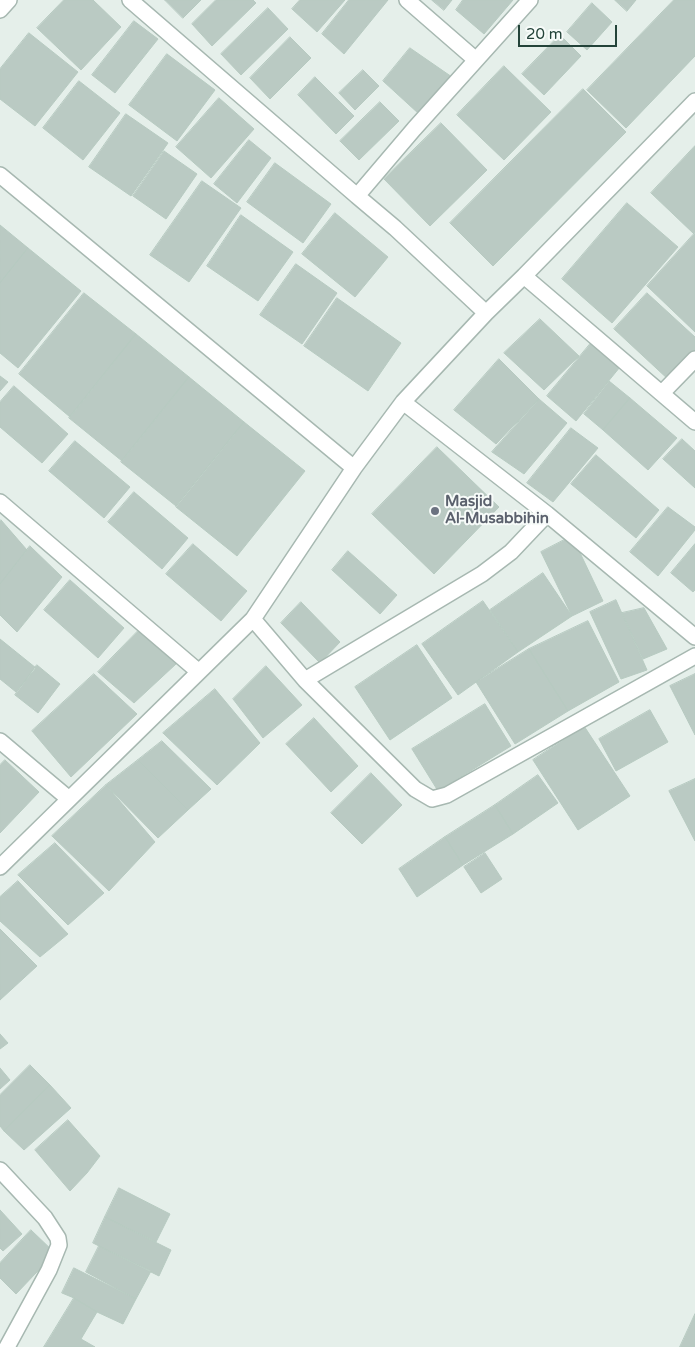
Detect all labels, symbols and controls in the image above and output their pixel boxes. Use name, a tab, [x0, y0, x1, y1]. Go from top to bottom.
scale bar	[520, 15, 619, 47]
text: 20 m	[526, 25, 563, 43]
place label: Masjid Al-Musabbihin	[445, 493, 549, 528]
marker: Masjid Al-Musabbihin	[429, 505, 441, 517]

